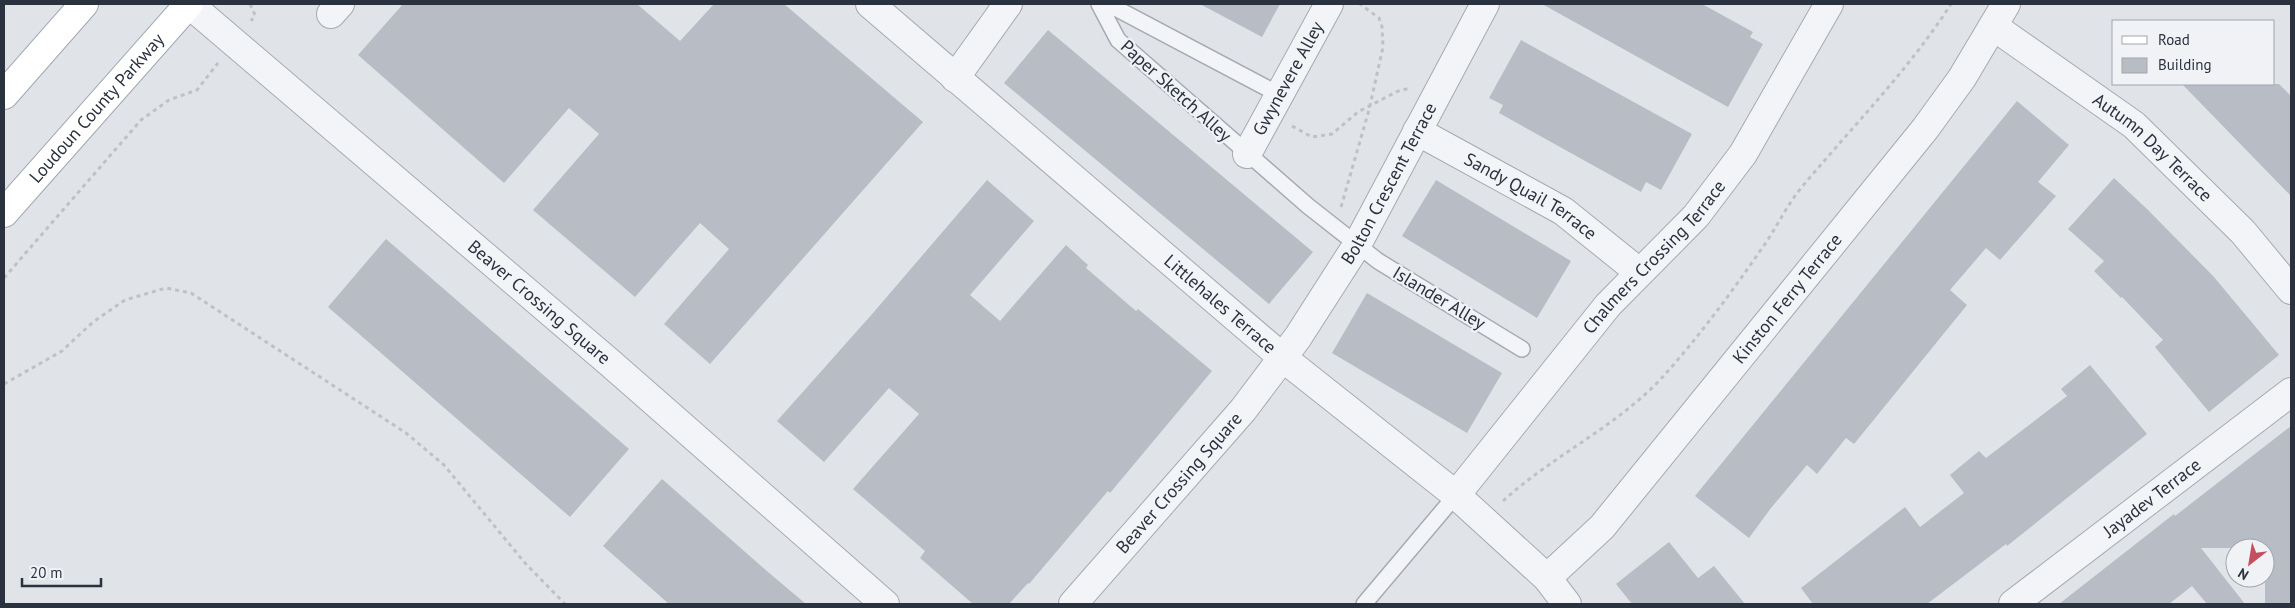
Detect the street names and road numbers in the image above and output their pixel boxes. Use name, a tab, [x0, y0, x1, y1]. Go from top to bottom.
street label: Gwynevere Alley	[1247, 17, 1329, 139]
street label: Loudoun County Parkway	[24, 28, 169, 188]
street label: Paper Sketch Alley	[1116, 35, 1237, 147]
street label: Autumn Day Terrace	[2089, 88, 2217, 207]
street label: Bolton Crescent Terrace	[1336, 98, 1442, 269]
street label: Sandy Quail Terrace	[1460, 147, 1602, 245]
street label: Chalmers Crossing Terrace	[1577, 175, 1730, 338]
street label: Kinston Ferry Terrace	[1727, 229, 1847, 368]
street label: Beaver Crossing Square	[463, 235, 616, 369]
street label: Littlehales Terrace	[1159, 249, 1281, 358]
street label: Islander Alley	[1389, 261, 1490, 335]
street label: Beaver Crossing Square	[1111, 407, 1247, 558]
street label: Jayadev Terrace	[2098, 453, 2205, 543]

